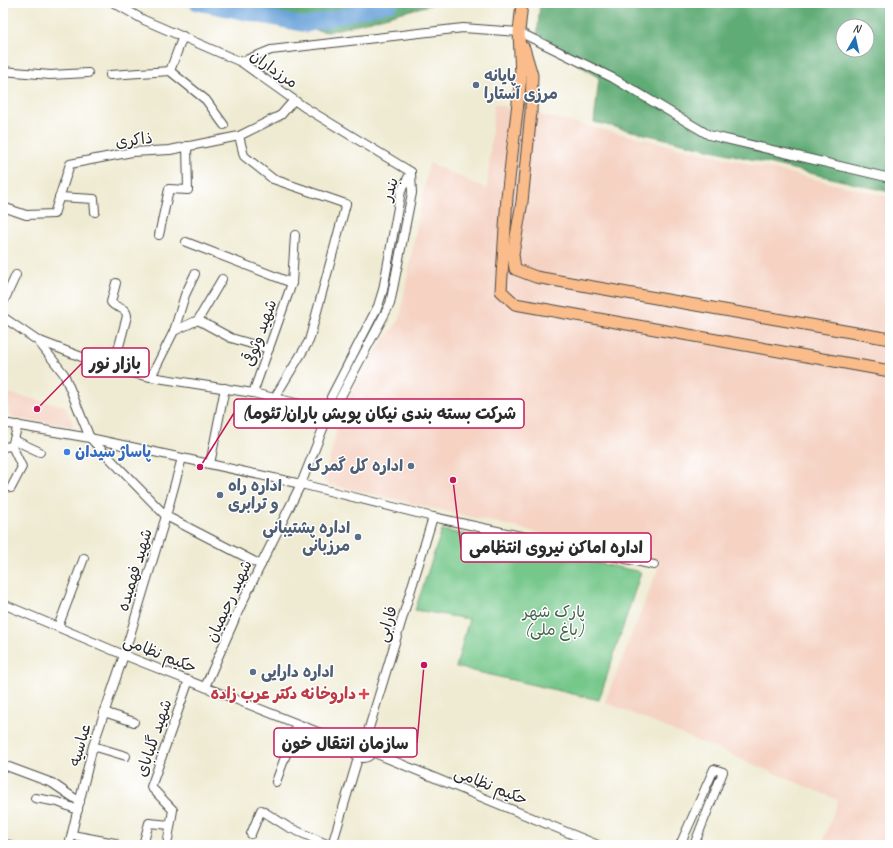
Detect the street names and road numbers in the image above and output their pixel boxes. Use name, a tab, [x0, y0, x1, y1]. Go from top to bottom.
street label: مرزداران	[246, 45, 302, 93]
street label: ذاکری	[114, 128, 154, 152]
street label: بندر	[376, 175, 403, 205]
street label: شهید وثوقی	[238, 296, 281, 369]
street label: شهید فهمیده	[113, 526, 157, 614]
street label: شهید رحیمیان	[201, 557, 257, 645]
street label: فارابی	[372, 603, 402, 645]
street label: حکیم نظامی	[120, 630, 200, 680]
street label: شهید گلبابای	[131, 697, 177, 779]
street label: عباسیه	[64, 721, 96, 769]
street label: حکیم نظامی	[451, 762, 531, 812]

